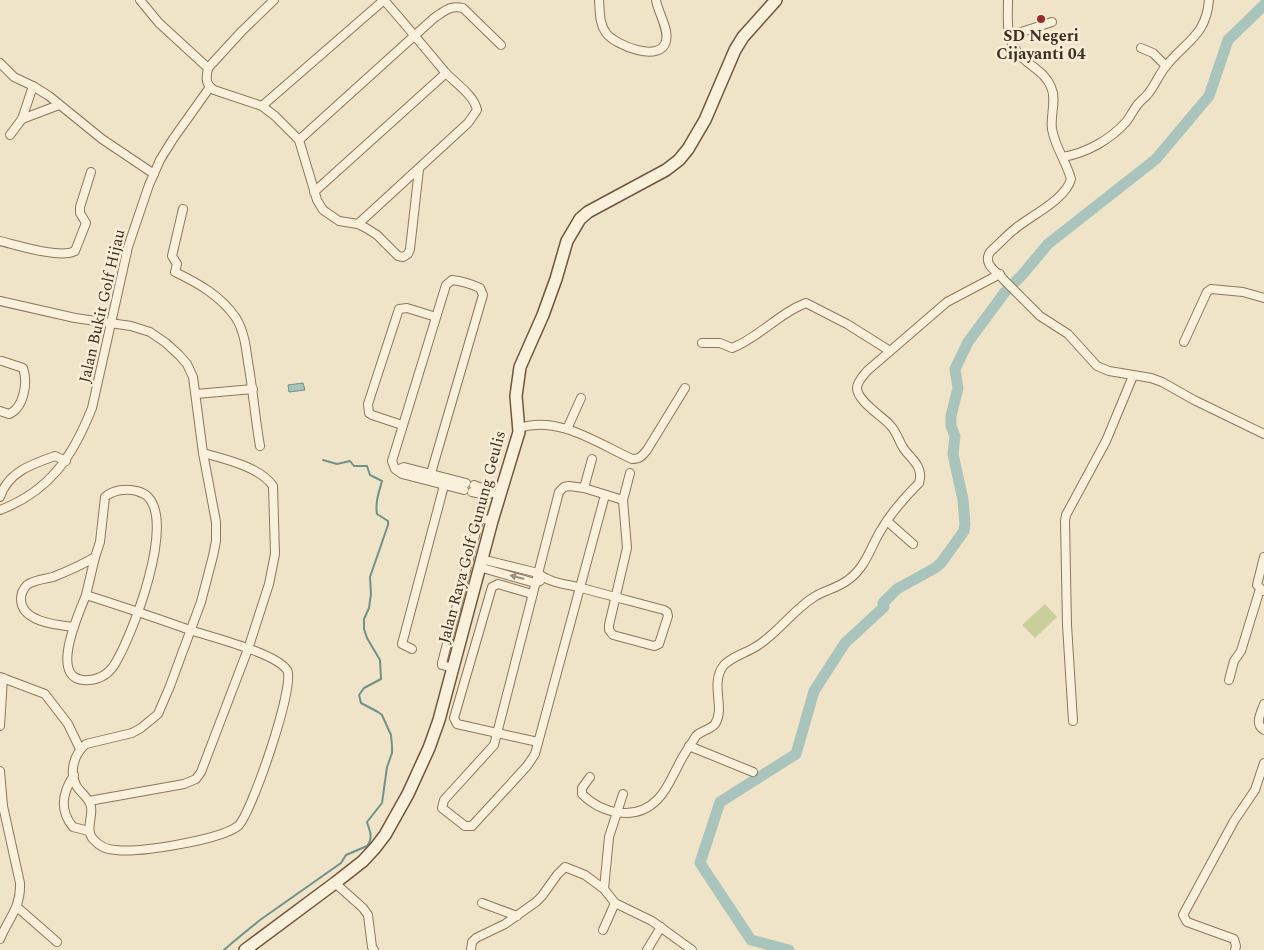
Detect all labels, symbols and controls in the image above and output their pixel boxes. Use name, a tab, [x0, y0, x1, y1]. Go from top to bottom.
marker: SD Negeri Cijayanti 04	[1035, 13, 1047, 25]
place label: SD Negeri Cijayanti 04	[996, 24, 1086, 66]
street label: Jalan Bukit Golf Hijau	[73, 227, 131, 385]
street label: Jalan Raya Golf Gunung Geulis	[432, 428, 512, 646]
one-way arrow	[509, 573, 524, 581]

